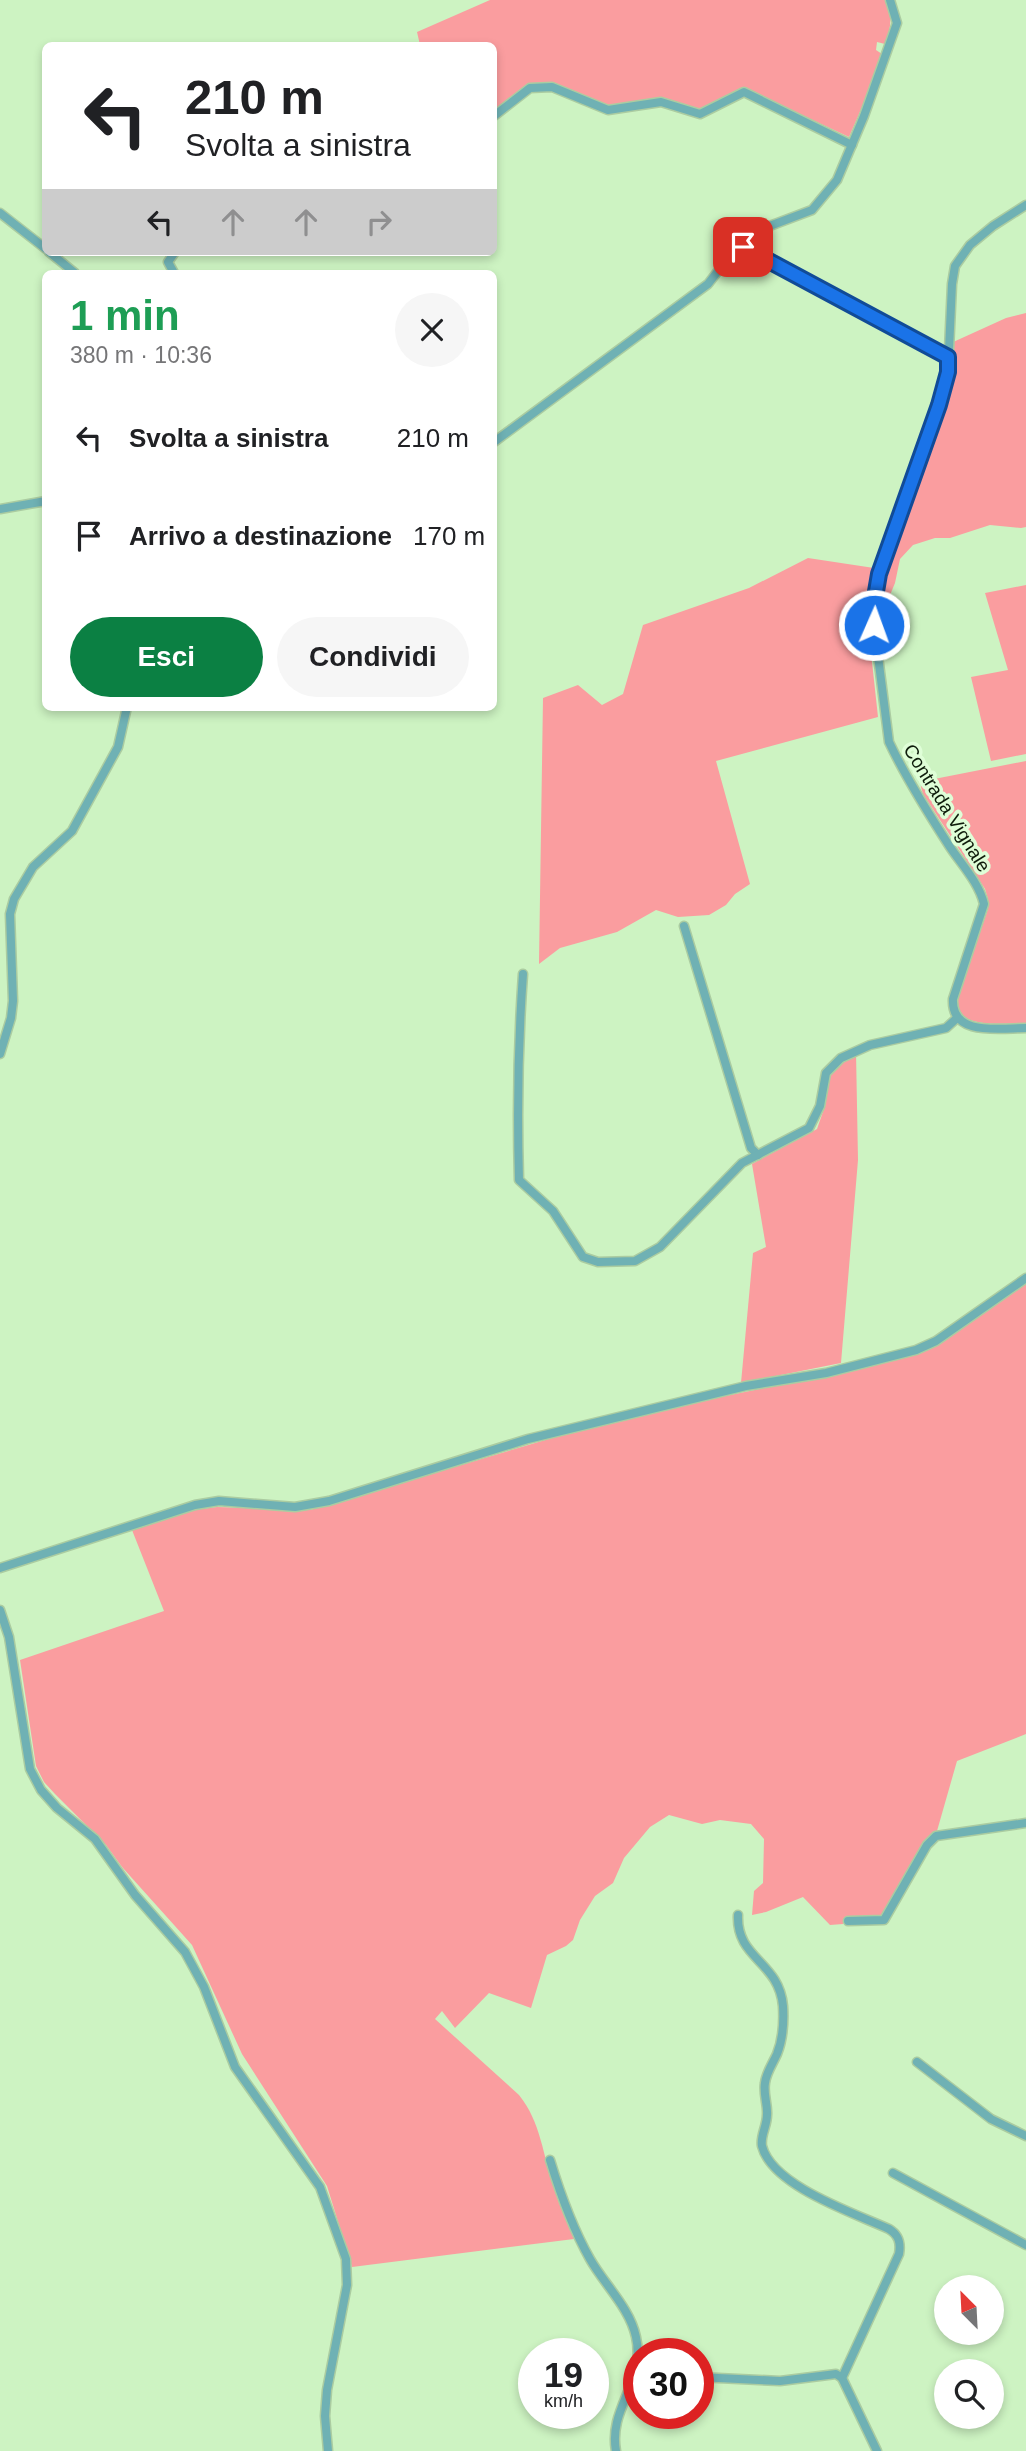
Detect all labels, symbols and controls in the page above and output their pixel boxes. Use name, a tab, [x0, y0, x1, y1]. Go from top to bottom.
icon: left	[70, 70, 161, 161]
text: 210 m	[185, 70, 324, 124]
text: Svolta a sinistra	[185, 127, 411, 163]
icon: left	[141, 203, 179, 241]
icon: ahead	[214, 203, 252, 241]
icon: ahead	[287, 203, 325, 241]
icon: right	[360, 203, 398, 241]
pin	[713, 217, 773, 277]
icon: arrive	[724, 228, 762, 266]
text: 1 min	[70, 292, 180, 339]
button: close	[395, 293, 469, 367]
text: 380 m · 10:36	[70, 342, 212, 368]
icon: left	[70, 419, 108, 457]
text: Svolta a sinistra	[129, 423, 328, 453]
text: 210 m	[397, 423, 469, 453]
icon: arrive	[70, 517, 108, 555]
text: Arrivo a destinazione	[129, 521, 392, 551]
text: 170 m	[413, 521, 485, 551]
position arrow	[837, 588, 911, 662]
button: Esci	[70, 617, 263, 697]
button: Condividi	[277, 617, 469, 697]
street label: Contrada Vignale	[899, 740, 995, 876]
north arrow	[934, 2275, 1004, 2345]
map controls	[934, 2275, 1004, 2429]
speed limit sign: 30	[623, 2338, 714, 2429]
text: 19	[544, 2355, 583, 2394]
button: search	[934, 2359, 1004, 2429]
text: km/h	[544, 2391, 583, 2411]

